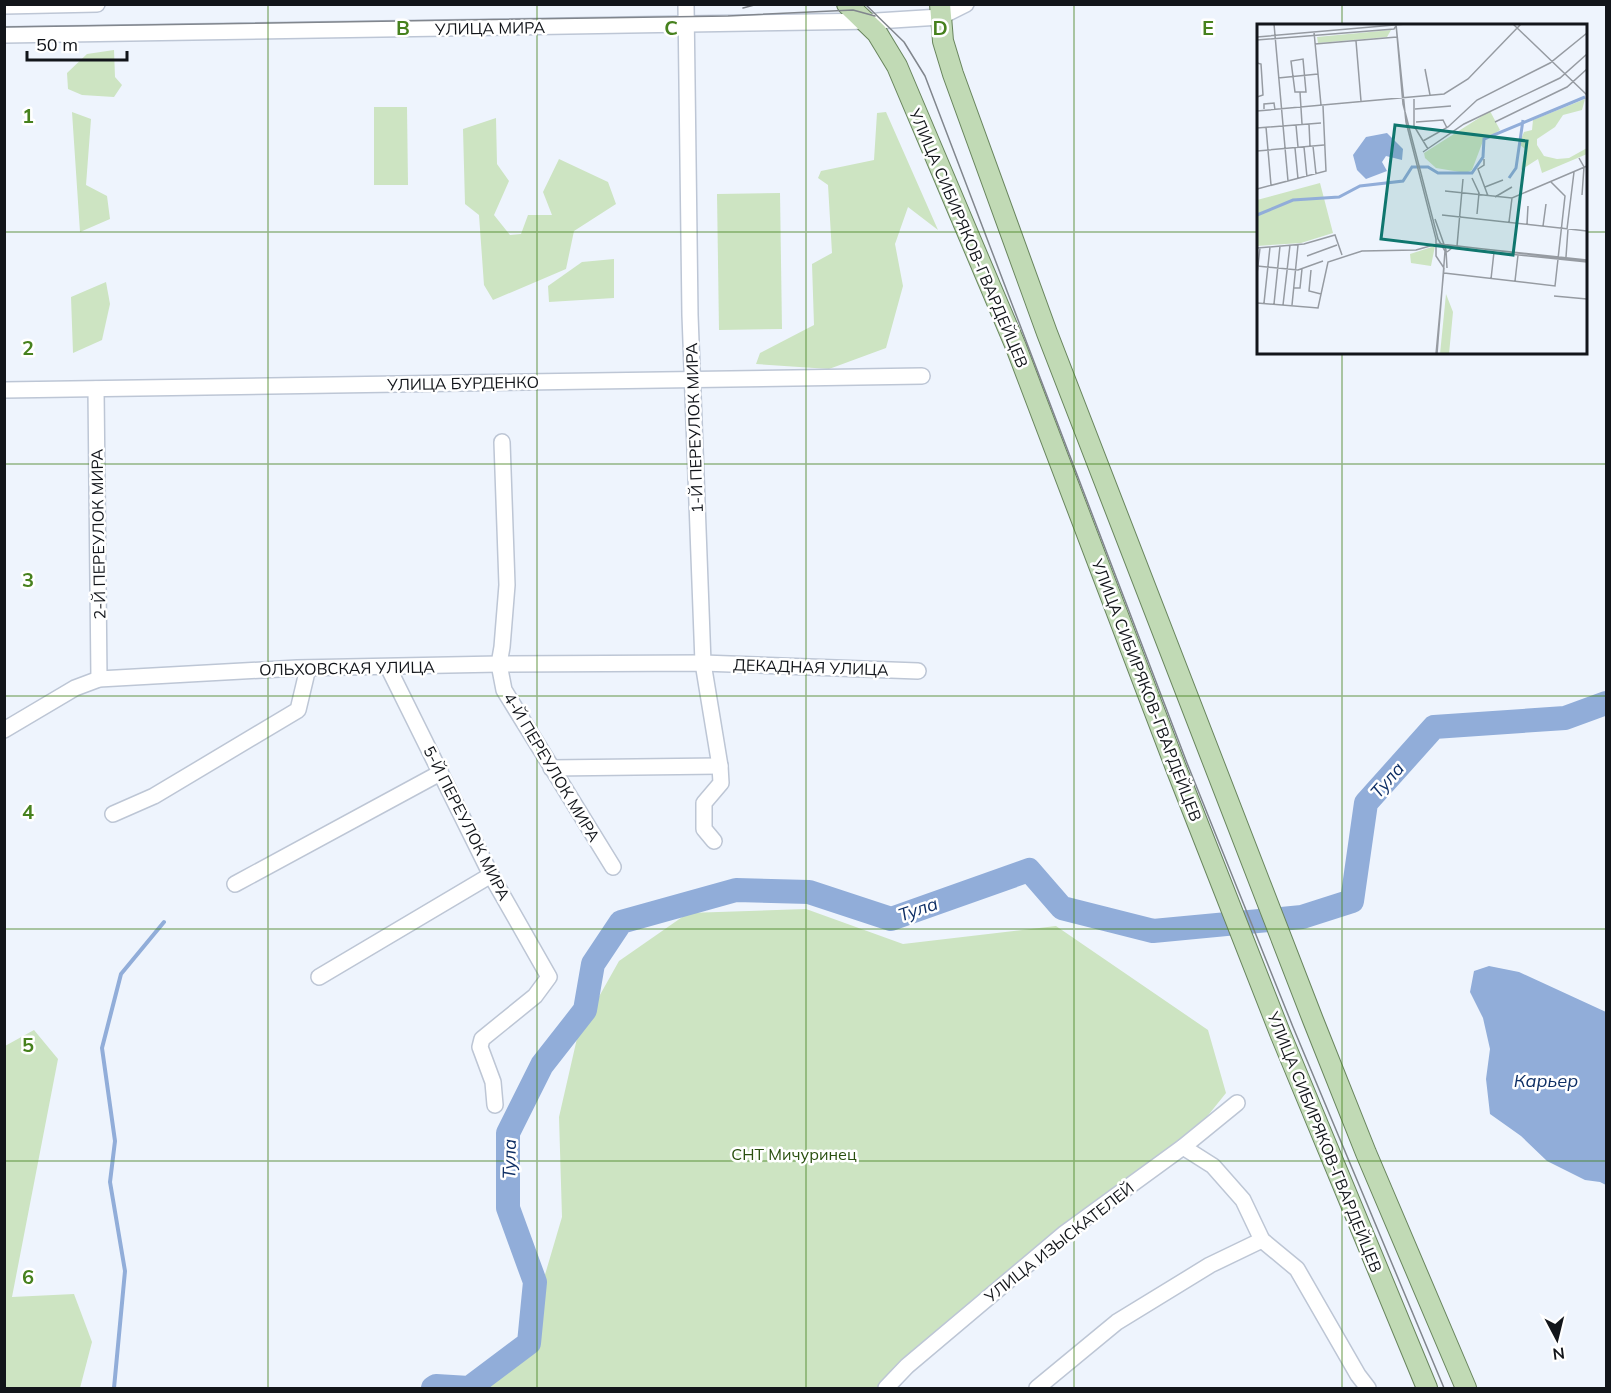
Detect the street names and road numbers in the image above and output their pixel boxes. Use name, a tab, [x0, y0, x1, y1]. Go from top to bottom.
street label: УЛИЦА МИРА	[434, 17, 546, 39]
street label: УЛИЦА СИБИРЯКОВ-ГВАРДЕЙЦЕВ	[905, 105, 1033, 371]
street label: 1-Й ПЕРЕУЛОК МИРА	[681, 342, 707, 514]
street label: УЛИЦА БУРДЕНКО	[386, 372, 539, 394]
street label: 2-Й ПЕРЕУЛОК МИРА	[87, 448, 109, 619]
street label: УЛИЦА СИБИРЯКОВ-ГВАРДЕЙЦЕВ	[1087, 555, 1206, 824]
street label: ДЕКАДНАЯ УЛИЦА	[733, 654, 889, 680]
street label: ОЛЬХОВСКАЯ УЛИЦА	[259, 656, 435, 680]
street label: 4-Й ПЕРЕУЛОК МИРА	[500, 689, 605, 845]
street label: 5-Й ПЕРЕУЛОК МИРА	[419, 742, 515, 904]
street label: УЛИЦА СИБИРЯКОВ-ГВАРДЕЙЦЕВ	[1263, 1008, 1387, 1275]
street label: УЛИЦА ИЗЫСКАТЕЛЕЙ	[979, 1177, 1138, 1307]

